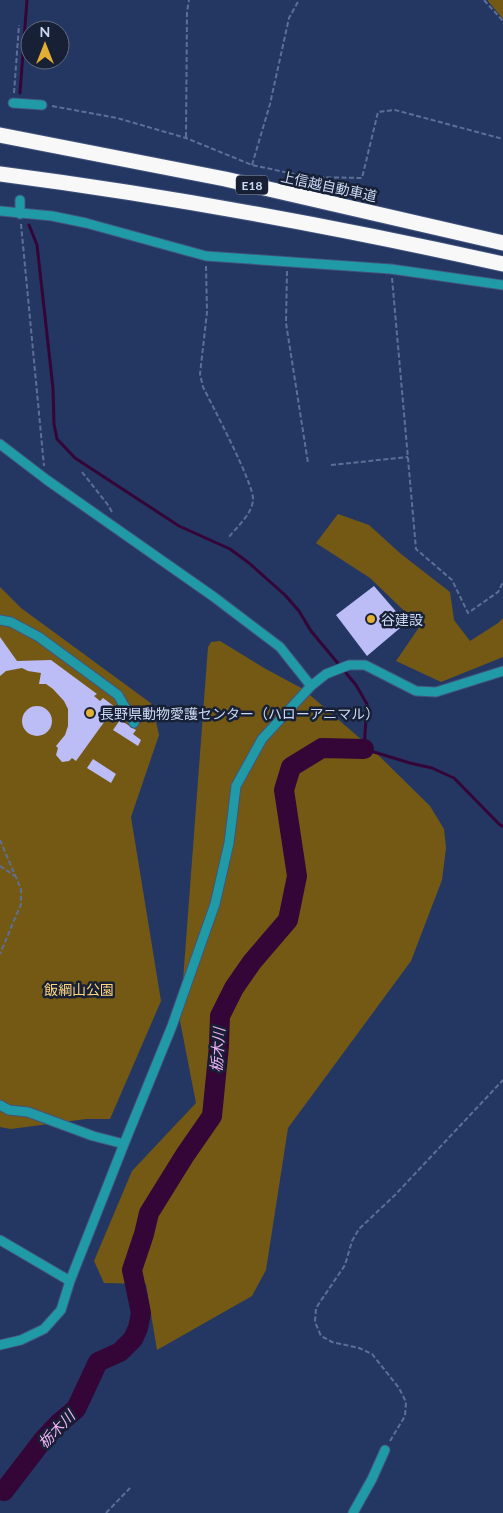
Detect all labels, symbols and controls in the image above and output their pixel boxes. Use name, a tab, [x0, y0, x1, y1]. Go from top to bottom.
north arrow	[20, 20, 70, 70]
text: N	[40, 23, 50, 40]
street label: 上信越自動車道	[279, 167, 379, 205]
road number: E18	[236, 176, 268, 194]
place label: 谷建設	[381, 611, 423, 628]
marker: 谷建設	[365, 613, 377, 625]
place label: 長野県動物愛護センター（ハローアニマル）	[100, 705, 379, 722]
marker: 長野県動物愛護センター（ハローアニマル）	[84, 707, 96, 719]
park label: 飯綱山公園	[44, 981, 114, 998]
water label: 栃木川	[206, 1025, 228, 1073]
water label: 栃木川	[34, 1405, 79, 1451]

